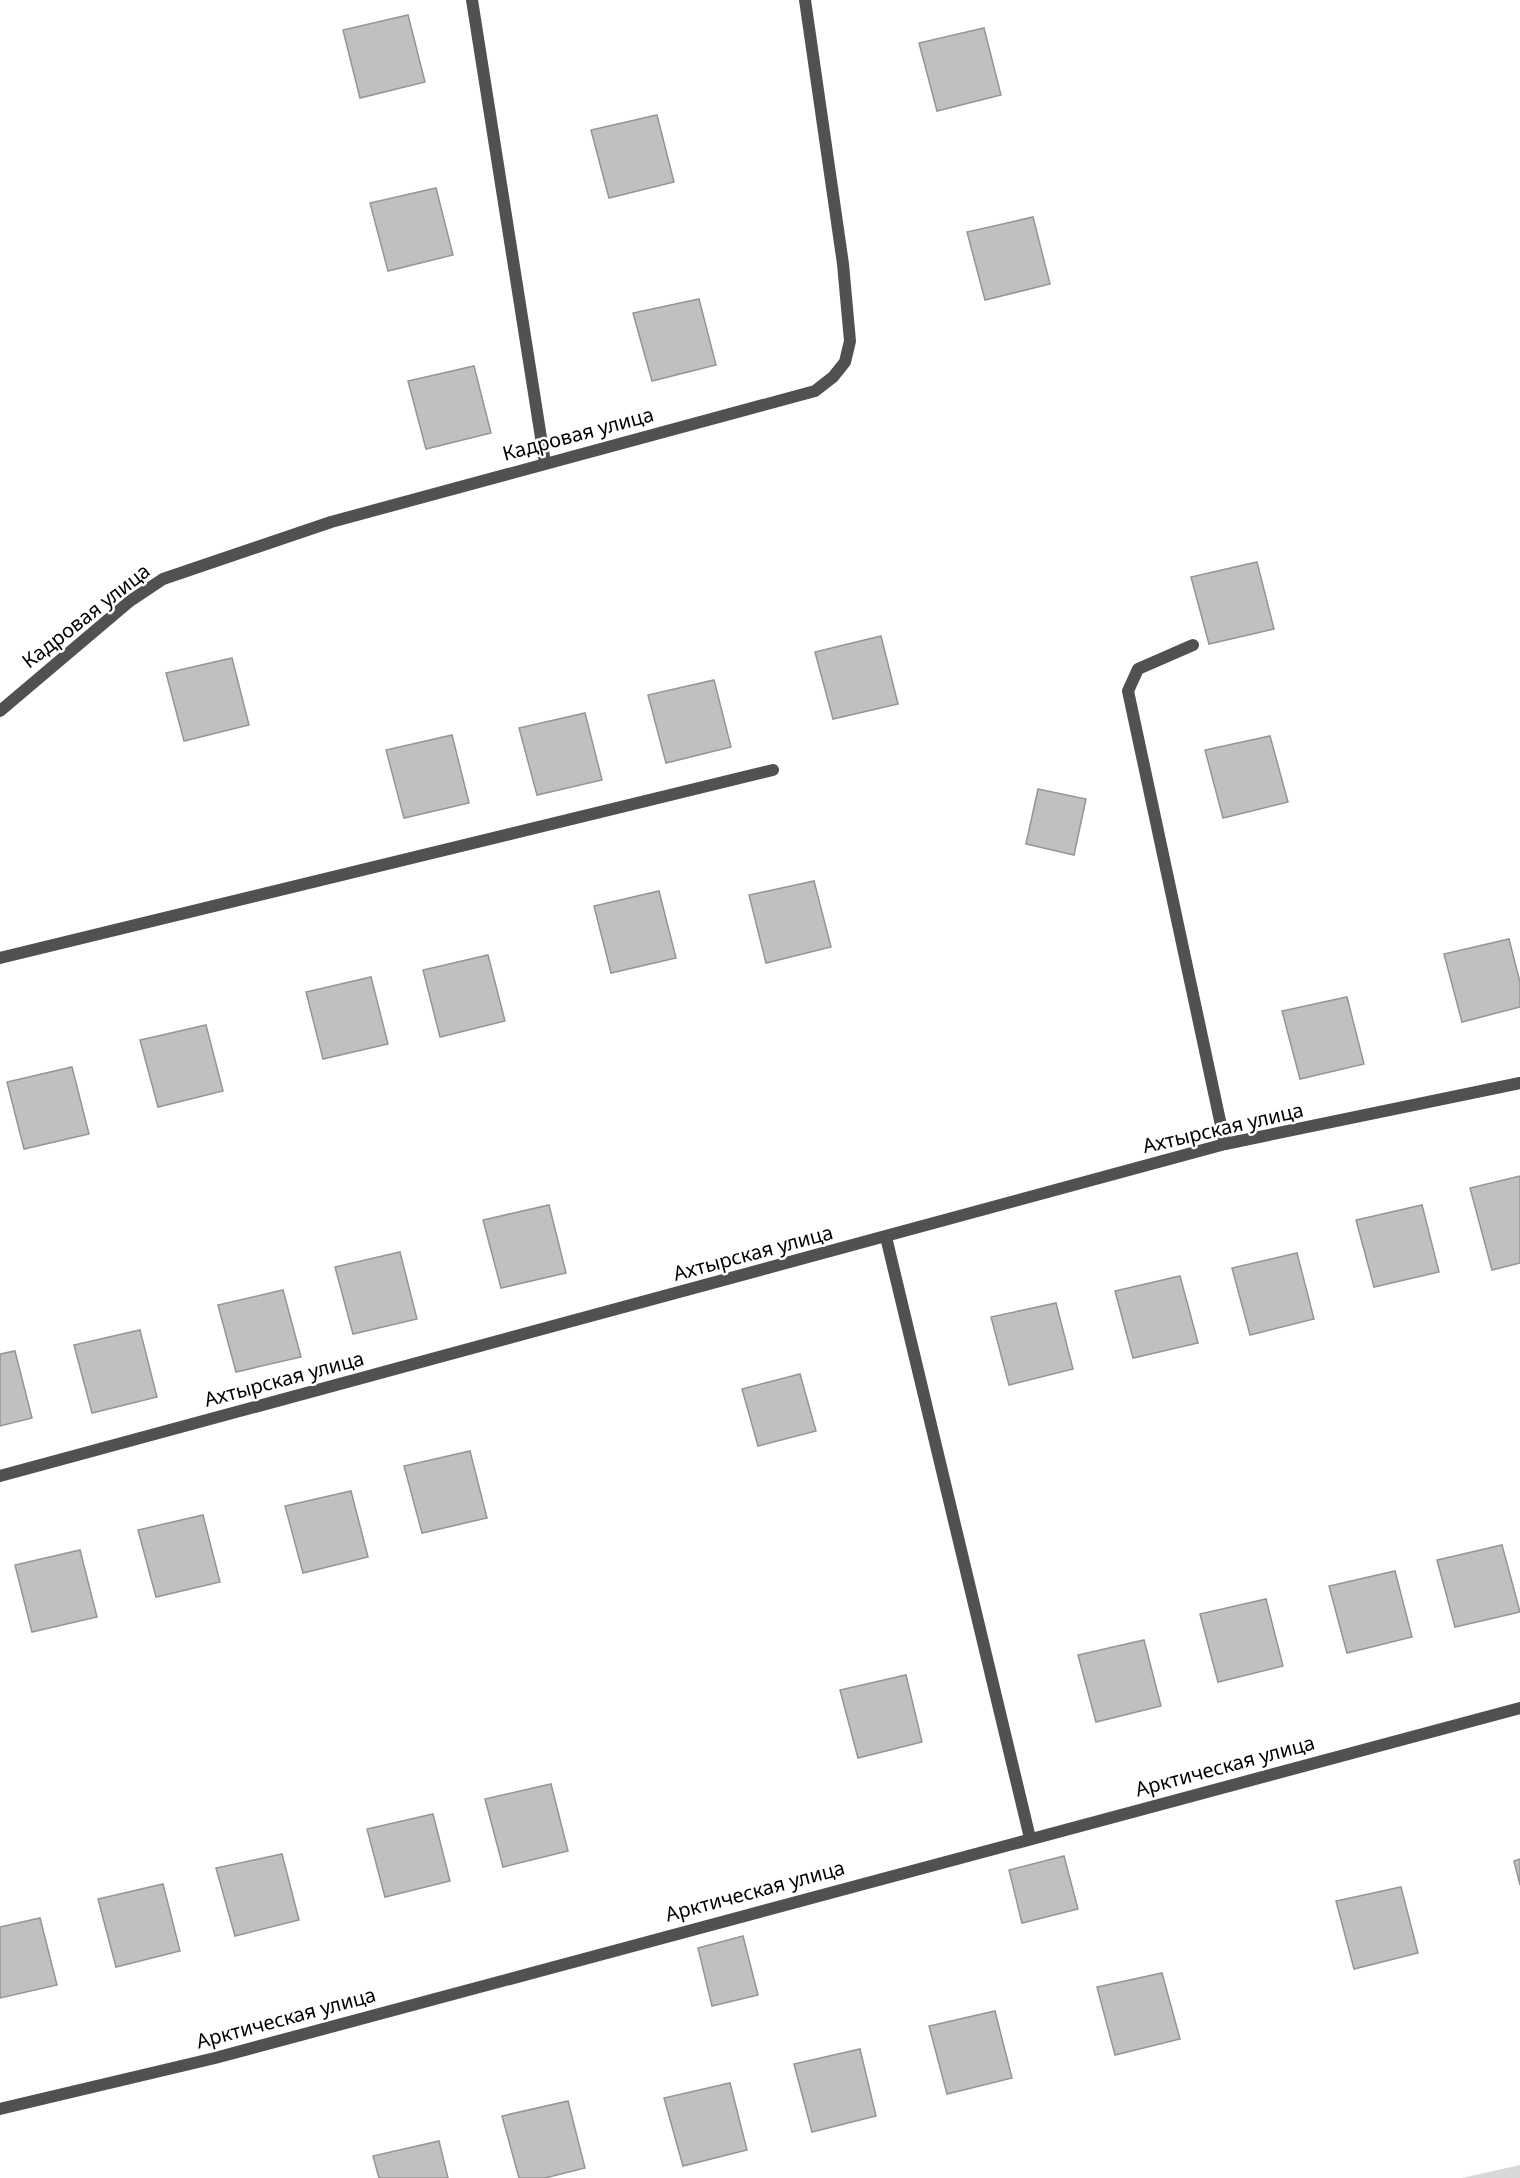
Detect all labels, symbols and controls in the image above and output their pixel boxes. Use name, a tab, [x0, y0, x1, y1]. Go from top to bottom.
street label: Кадровая улица	[499, 400, 656, 467]
street label: Кадровая улица	[16, 557, 155, 674]
street label: Ахтырская улица	[1140, 1096, 1306, 1159]
street label: Ахтырская улица	[670, 1218, 836, 1287]
street label: Ахтырская улица	[201, 1344, 367, 1413]
street label: Арктическая улица	[1132, 1729, 1318, 1802]
street label: Арктическая улица	[662, 1854, 848, 1927]
street label: Арктическая улица	[193, 1981, 379, 2054]

